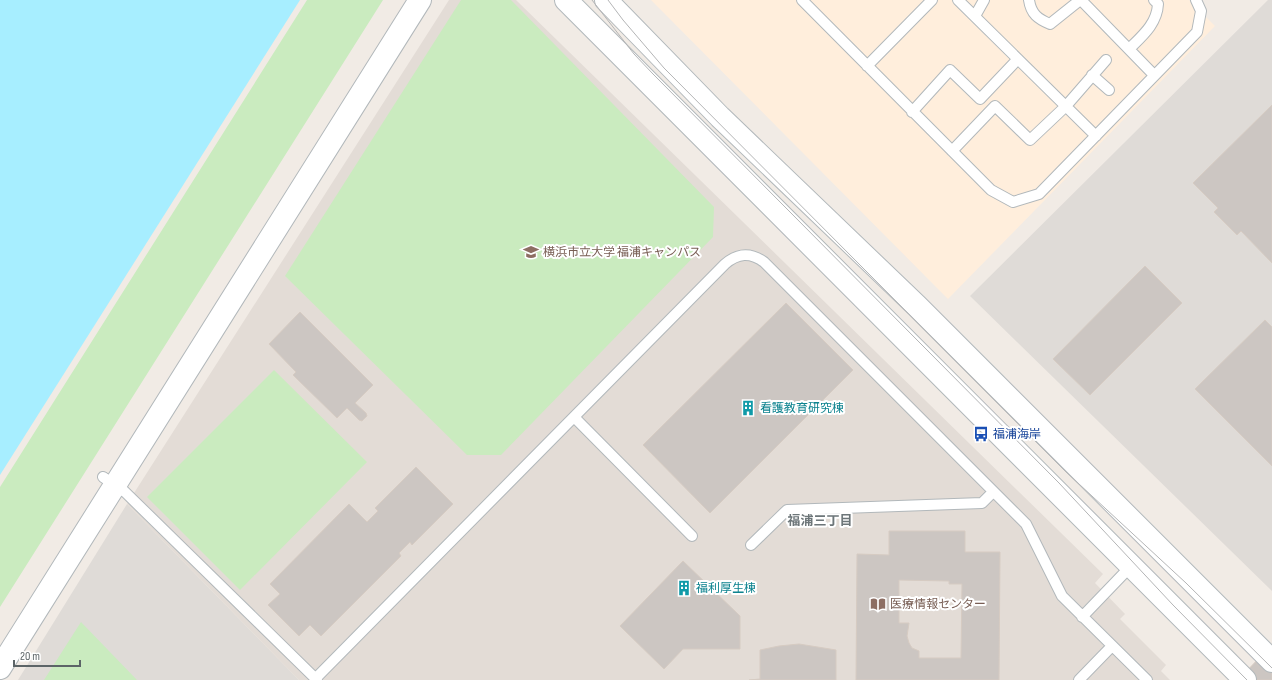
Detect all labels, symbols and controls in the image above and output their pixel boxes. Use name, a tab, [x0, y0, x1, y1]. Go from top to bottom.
school or university icon: 横浜市立大学 福浦キャンパス	[522, 243, 540, 261]
place label: 横浜市立大学 福浦キャンパス	[543, 245, 701, 260]
building icon: 看護教育研究棟	[739, 399, 757, 417]
place label: 看護教育研究棟	[760, 401, 844, 416]
bus stop icon: 福浦海岸	[972, 425, 990, 443]
place label: 福浦海岸	[993, 427, 1041, 442]
district label: 福浦三丁目	[787, 513, 853, 529]
building icon: 福利厚生棟	[675, 579, 693, 597]
place label: 福利厚生棟	[696, 581, 756, 596]
library icon: 医療情報センター	[869, 595, 887, 613]
place label: 医療情報センター	[890, 597, 986, 612]
scale bar	[14, 642, 80, 668]
text: 20 m	[20, 649, 40, 664]

